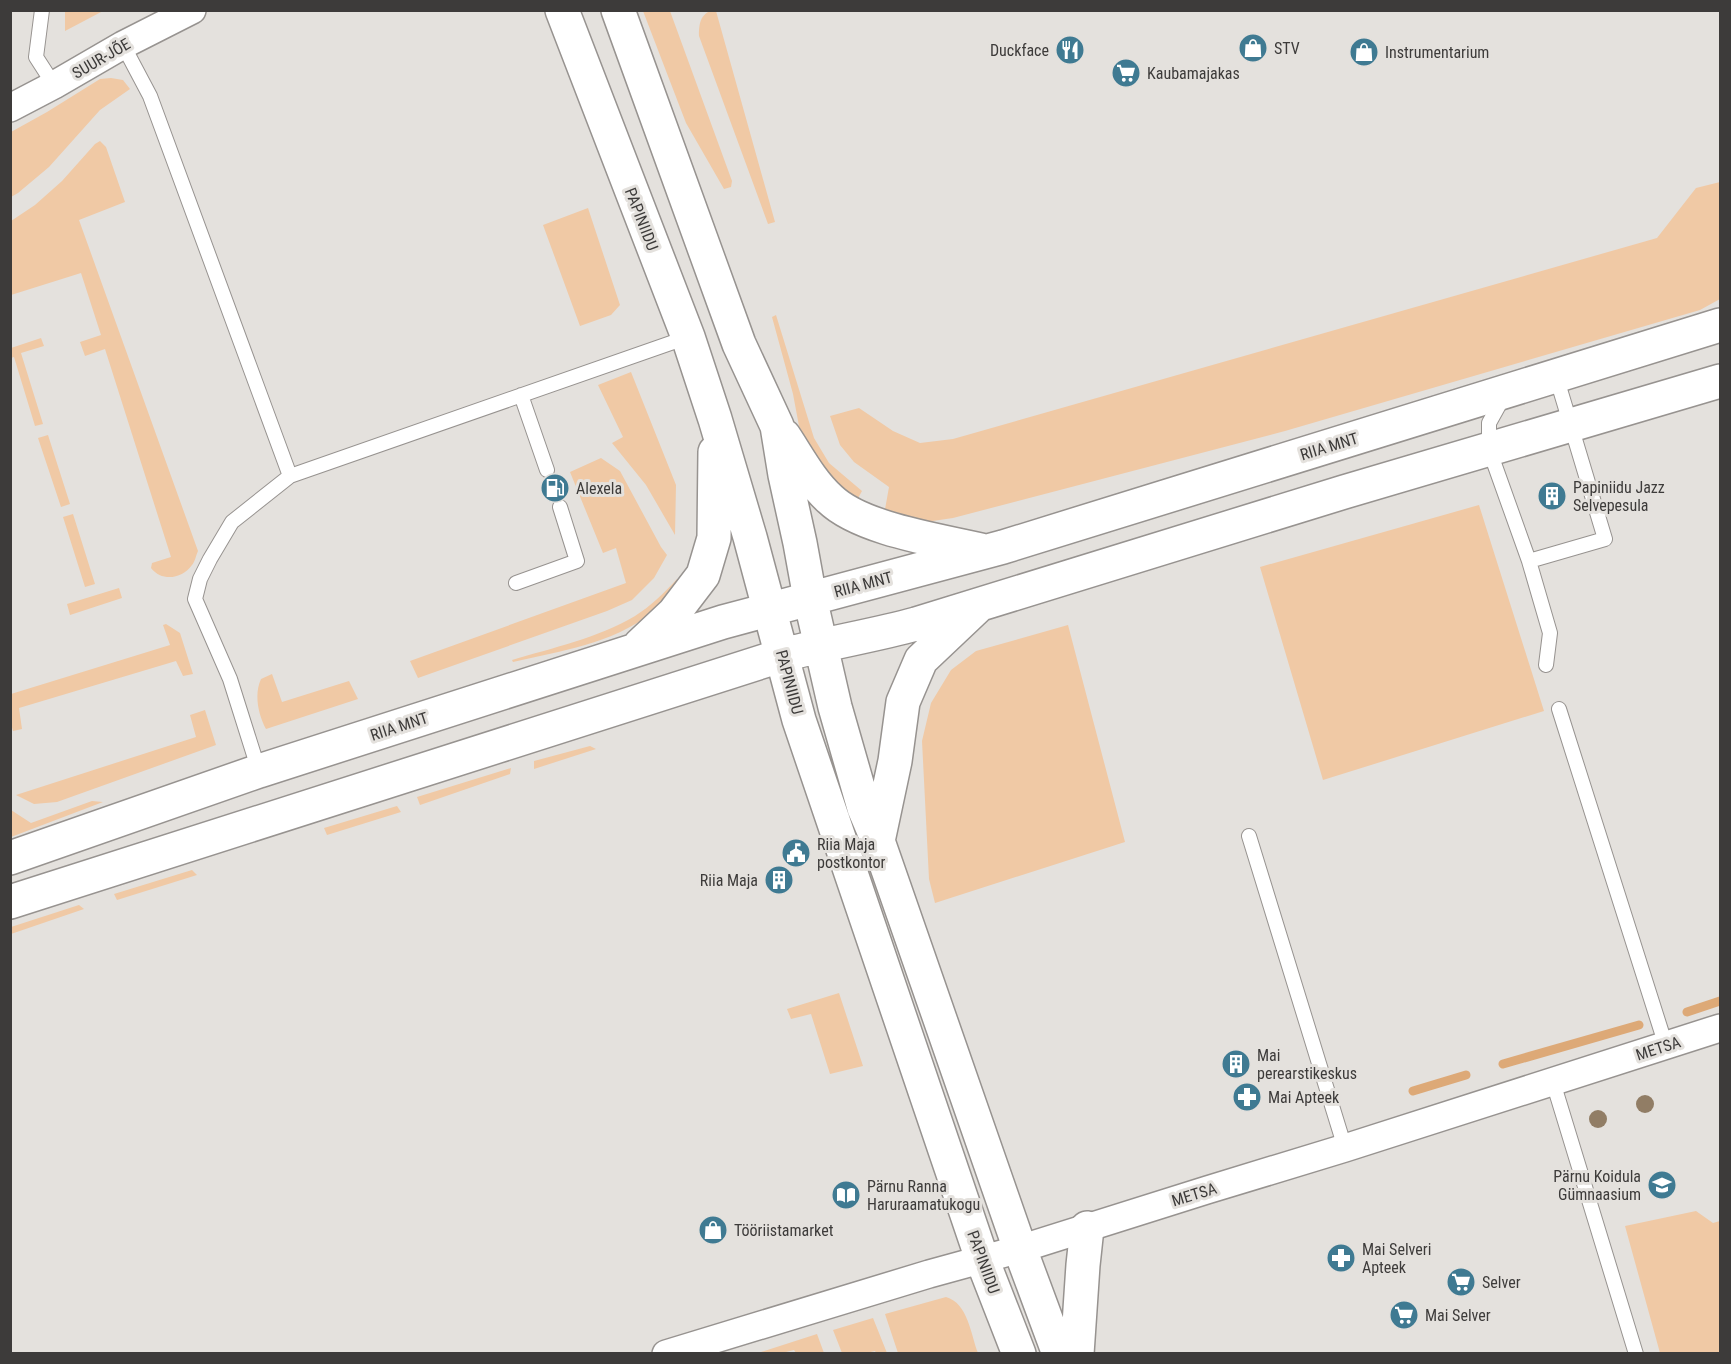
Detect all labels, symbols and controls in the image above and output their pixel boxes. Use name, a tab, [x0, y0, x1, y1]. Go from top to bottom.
shop icon: STV	[1237, 32, 1269, 64]
street label: SUUR-JÕE	[68, 33, 134, 83]
restaurant icon: Duckface	[1054, 34, 1086, 66]
shop icon: Instrumentarium	[1348, 36, 1380, 68]
place label: STV	[1274, 39, 1300, 58]
place label: Duckface	[990, 41, 1049, 60]
place label: Instrumentarium	[1385, 43, 1489, 62]
supermarket icon: Kaubamajakas	[1110, 57, 1142, 89]
place label: Kaubamajakas	[1147, 64, 1240, 83]
street label: PAPINIIDU	[621, 185, 662, 253]
street label: RIIA MNT	[1298, 429, 1360, 464]
fuel station icon: Alexela	[539, 472, 571, 504]
place label: Papiniidu Jazz Selvepesula	[1573, 478, 1665, 515]
place label: Alexela	[576, 479, 622, 498]
building icon: Papiniidu Jazz Selvepesula	[1536, 480, 1568, 512]
street label: RIIA MNT	[832, 568, 894, 601]
street label: PAPINIIDU	[772, 648, 807, 716]
street label: RIIA MNT	[368, 708, 430, 745]
place label: Riia Maja postkontor	[817, 835, 886, 872]
public building icon: Riia Maja postkontor	[780, 837, 812, 869]
building icon: Riia Maja	[763, 864, 795, 896]
place label: Riia Maja	[700, 871, 758, 890]
street label: METSA	[1633, 1032, 1683, 1065]
place label: Mai perearstikeskus	[1257, 1046, 1357, 1083]
building icon: Mai perearstikeskus	[1220, 1048, 1252, 1080]
pharmacy icon: Mai Apteek	[1231, 1081, 1263, 1113]
place label: Mai Apteek	[1268, 1088, 1340, 1107]
place label: Pärnu Koidula Gümnaasium	[1553, 1167, 1641, 1204]
school or university icon: Pärnu Koidula Gümnaasium	[1646, 1169, 1678, 1201]
place label: Pärnu Ranna Haruraamatukogu	[867, 1177, 980, 1214]
library icon: Pärnu Ranna Haruraamatukogu	[830, 1179, 862, 1211]
street label: METSA	[1169, 1179, 1219, 1210]
shop icon: Tööriistamarket	[697, 1214, 729, 1246]
place label: Tööriistamarket	[734, 1221, 834, 1240]
street label: PAPINIIDU	[963, 1228, 1004, 1296]
place label: Mai Selveri Apteek	[1362, 1240, 1431, 1277]
pharmacy icon: Mai Selveri Apteek	[1325, 1242, 1357, 1274]
supermarket icon: Selver	[1445, 1266, 1477, 1298]
place label: Selver	[1482, 1273, 1521, 1292]
supermarket icon: Mai Selver	[1388, 1299, 1420, 1331]
place label: Mai Selver	[1425, 1306, 1491, 1325]

